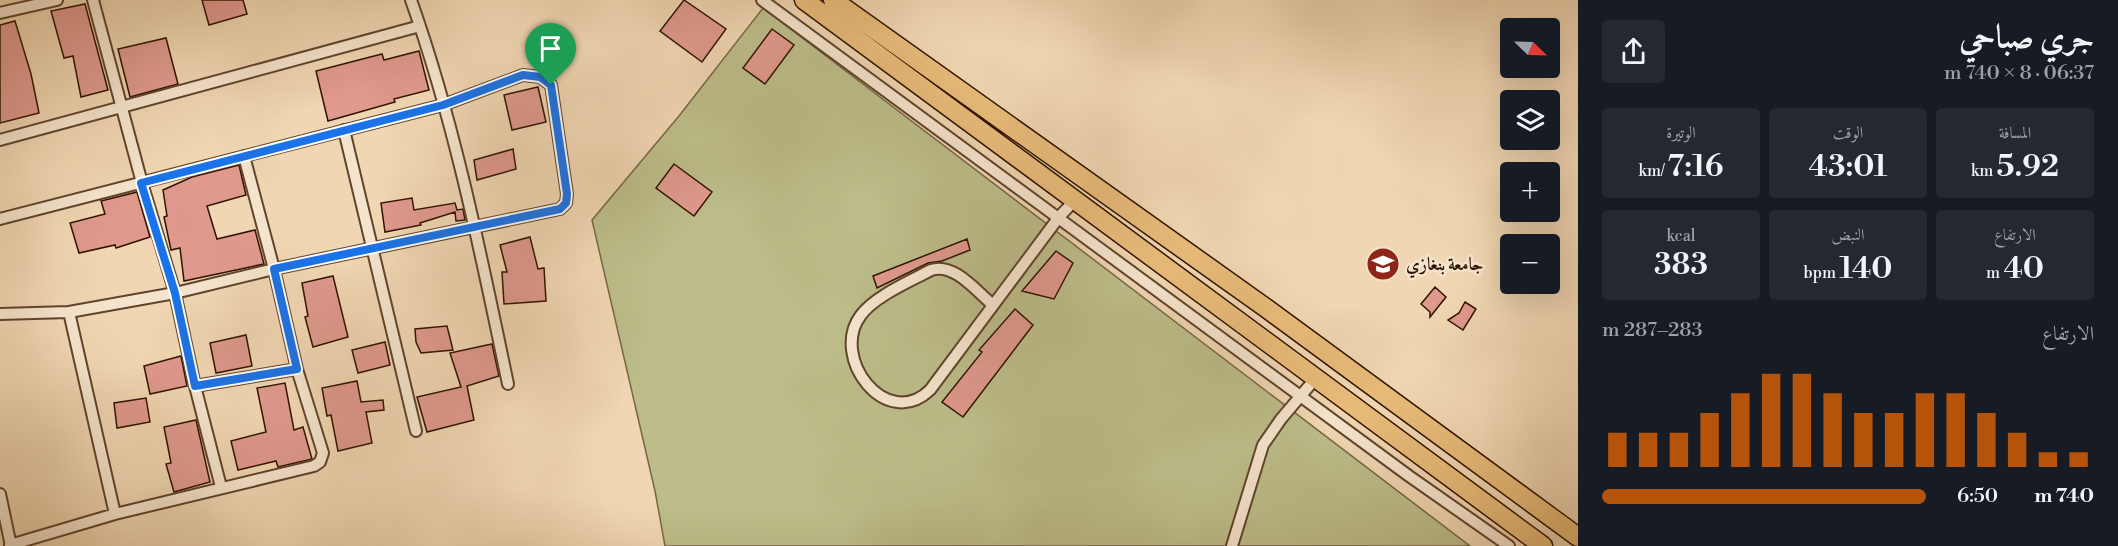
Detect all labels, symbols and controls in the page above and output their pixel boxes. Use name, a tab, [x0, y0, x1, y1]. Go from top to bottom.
north arrow	[1500, 18, 1560, 78]
map controls	[1500, 18, 1560, 294]
text: جري صباحي	[1959, 18, 2094, 59]
button: share	[1602, 20, 1665, 83]
pin	[525, 23, 576, 85]
icon: arrive	[534, 32, 567, 65]
text: 06:37 · 8 × 740 m	[1944, 61, 2094, 86]
button: layers	[1500, 90, 1560, 150]
text: الوتيرة	[1666, 123, 1696, 143]
text: الوقت	[1833, 123, 1863, 143]
text: المسافة	[1999, 123, 2031, 143]
text: 7:16	[1667, 148, 1723, 186]
text: 43:01	[1809, 148, 1887, 186]
text: 5.92	[1997, 148, 2059, 186]
text: /km	[1639, 161, 1667, 181]
text: km	[1971, 161, 1997, 181]
button: +	[1500, 162, 1560, 222]
text: النبض	[1832, 225, 1864, 245]
text: الارتفاع	[1994, 225, 2036, 245]
text: kcal	[1666, 226, 1696, 246]
button: −	[1500, 234, 1560, 294]
school or university icon: جامعة بنغازي	[1365, 246, 1401, 282]
text: 383	[1654, 246, 1708, 284]
text: 140	[1839, 250, 1892, 288]
text: 40	[2003, 250, 2044, 288]
place label: جامعة بنغازي	[1406, 253, 1484, 279]
text: bpm	[1804, 263, 1839, 283]
text: m	[1986, 263, 2003, 283]
text: 283–287 m	[1602, 318, 1703, 343]
text: الارتفاع	[2042, 322, 2094, 347]
text: 6:50	[1957, 484, 1998, 509]
text: 740 m	[2034, 484, 2094, 509]

